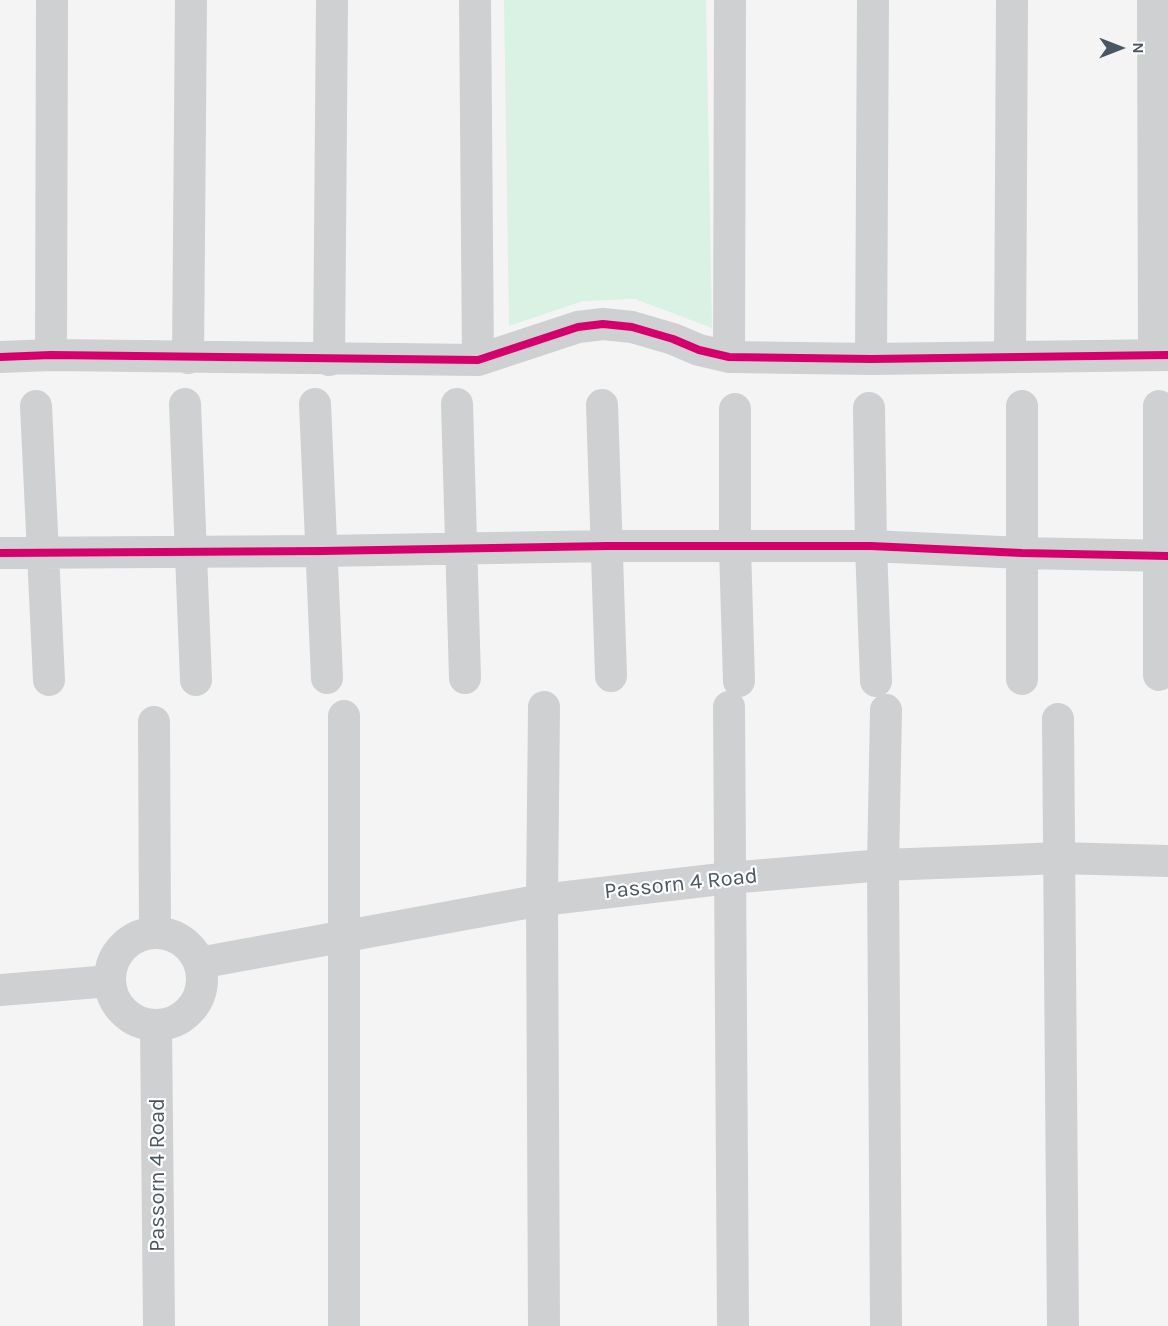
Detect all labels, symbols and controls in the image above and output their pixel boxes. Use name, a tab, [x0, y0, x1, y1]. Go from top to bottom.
north arrow	[1090, 18, 1150, 78]
text: N	[1129, 42, 1148, 54]
street label: Passorn 4 Road	[603, 863, 759, 905]
street label: Passorn 4 Road	[145, 1098, 171, 1252]

